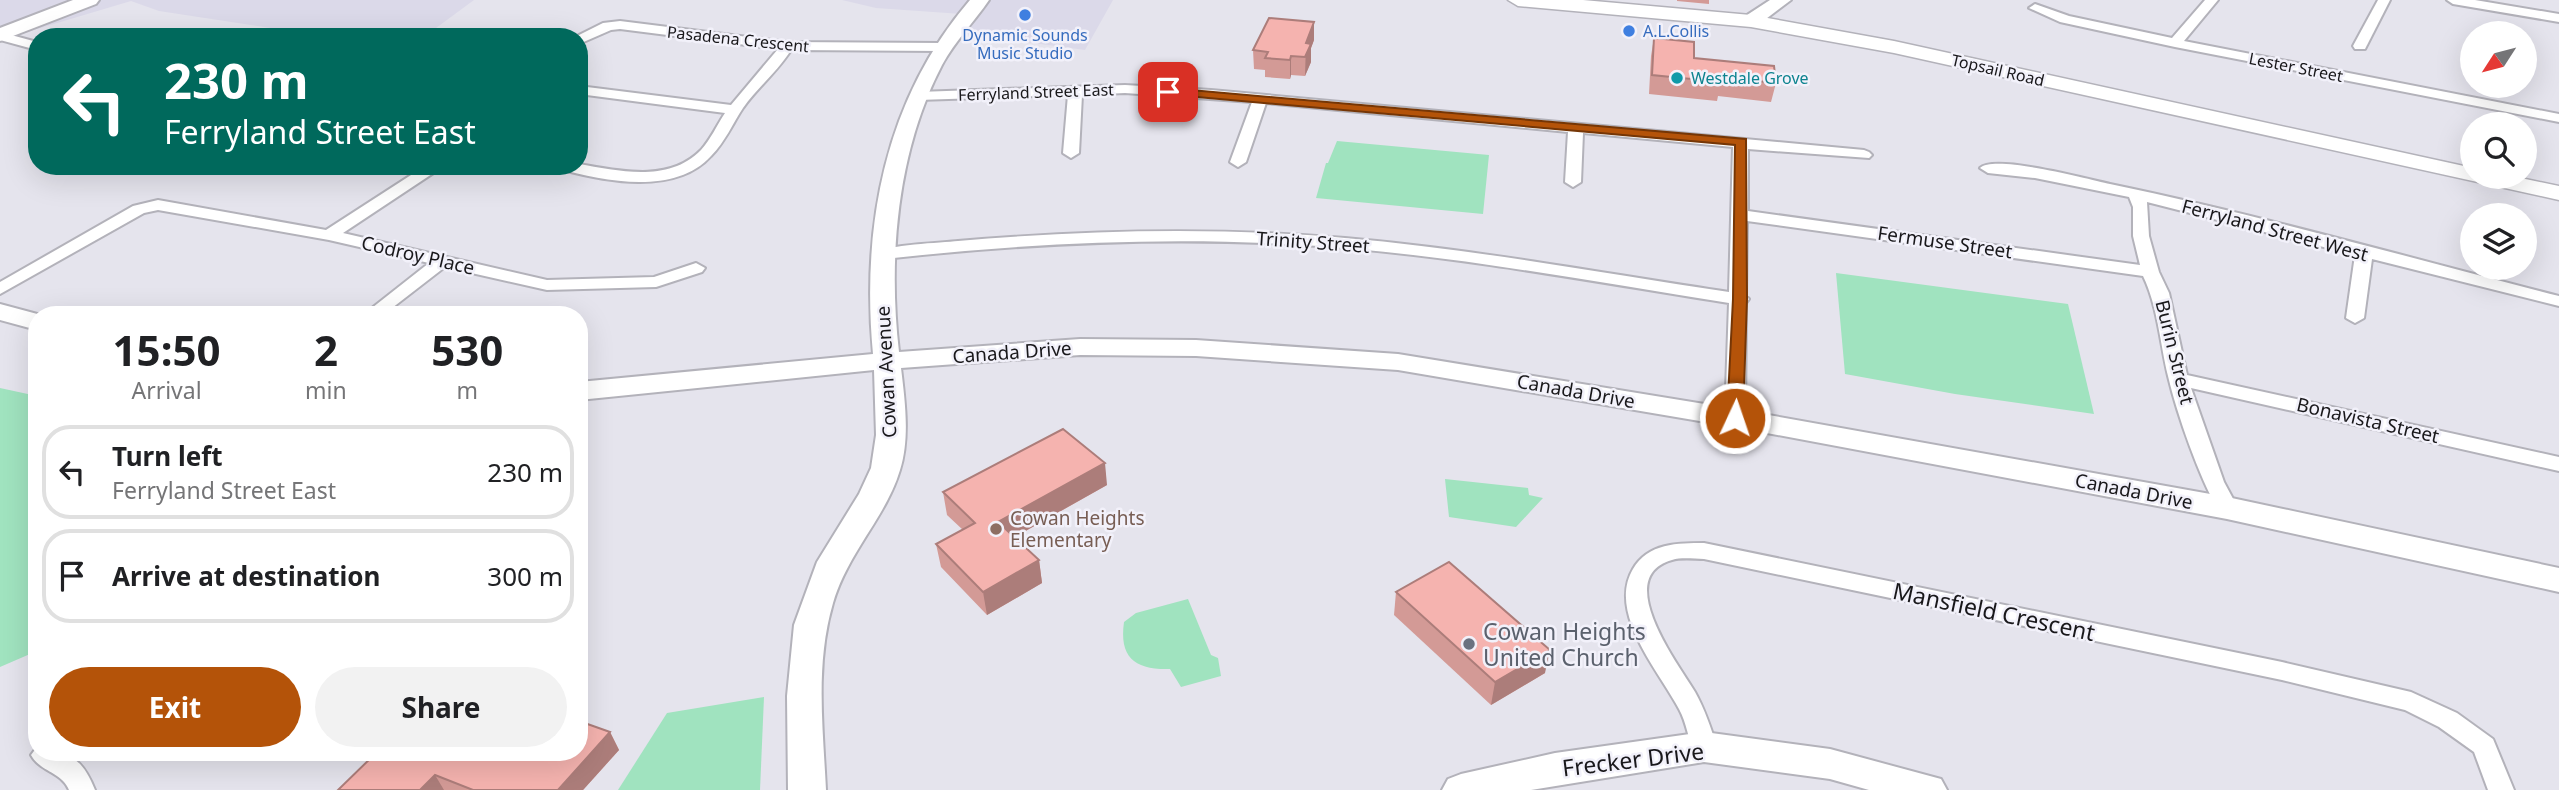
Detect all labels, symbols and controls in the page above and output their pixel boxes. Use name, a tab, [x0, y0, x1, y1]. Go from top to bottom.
marker: Dynamic Sounds Music Studio	[1017, 7, 1033, 23]
place label: A.L.Collis	[1643, 20, 1709, 42]
street label: Pasadena Crescent	[666, 21, 810, 57]
north arrow	[2460, 21, 2538, 98]
map controls	[2460, 21, 2537, 280]
marker: A.L.Collis	[1621, 23, 1637, 39]
place label: Dynamic Sounds Music Studio	[962, 24, 1088, 64]
text: 230 m	[164, 47, 309, 113]
street label: Lester Street	[2247, 47, 2345, 87]
street label: Topsail Road	[1949, 49, 2047, 91]
icon: left	[49, 56, 140, 147]
pin	[1138, 62, 1198, 122]
place label: Westdale Grove	[1691, 67, 1809, 89]
marker: Westdale Grove	[1669, 70, 1685, 86]
icon: arrive	[1149, 73, 1187, 111]
street label: Ferryland Street East	[958, 78, 1114, 106]
text: Ferryland Street East	[164, 110, 476, 153]
button: search	[2460, 112, 2537, 189]
street label: Ferryland Street West	[2179, 193, 2371, 267]
button: layers	[2460, 203, 2537, 280]
street label: Fermuse Street	[1876, 220, 2014, 264]
street label: Trinity Street	[1255, 225, 1371, 259]
street label: Codroy Place	[359, 229, 477, 281]
street label: Burin Street	[2149, 297, 2201, 407]
street label: Cowan Avenue	[870, 305, 902, 439]
text: 15:50	[113, 321, 220, 378]
text: 2	[314, 321, 338, 378]
text: 530	[431, 321, 503, 378]
street label: Canada Drive	[952, 335, 1072, 369]
street label: Canada Drive	[1515, 368, 1637, 414]
text: Arrival	[131, 374, 202, 406]
text: min	[305, 374, 347, 406]
text: m	[457, 374, 478, 406]
position arrow	[1698, 381, 1772, 455]
street label: Bonavista Street	[2294, 391, 2442, 449]
text: Turn left	[112, 438, 223, 474]
icon: left	[53, 453, 91, 491]
text: 230 m	[487, 454, 563, 490]
street label: Canada Drive	[2073, 467, 2195, 515]
text: Ferryland Street East	[112, 474, 336, 506]
place label: Cowan Heights Elementary	[1010, 505, 1144, 553]
marker: Cowan Heights Elementary	[988, 521, 1004, 537]
icon: arrive	[53, 557, 91, 595]
text: Arrive at destination	[112, 558, 381, 594]
text: 300 m	[487, 558, 563, 594]
street label: Mansfield Crescent	[1890, 574, 2098, 648]
place label: Cowan Heights United Church	[1483, 615, 1646, 673]
marker: Cowan Heights United Church	[1461, 636, 1477, 652]
button: Exit	[49, 667, 301, 747]
button: Share	[315, 667, 567, 747]
street label: Frecker Drive	[1560, 734, 1706, 784]

